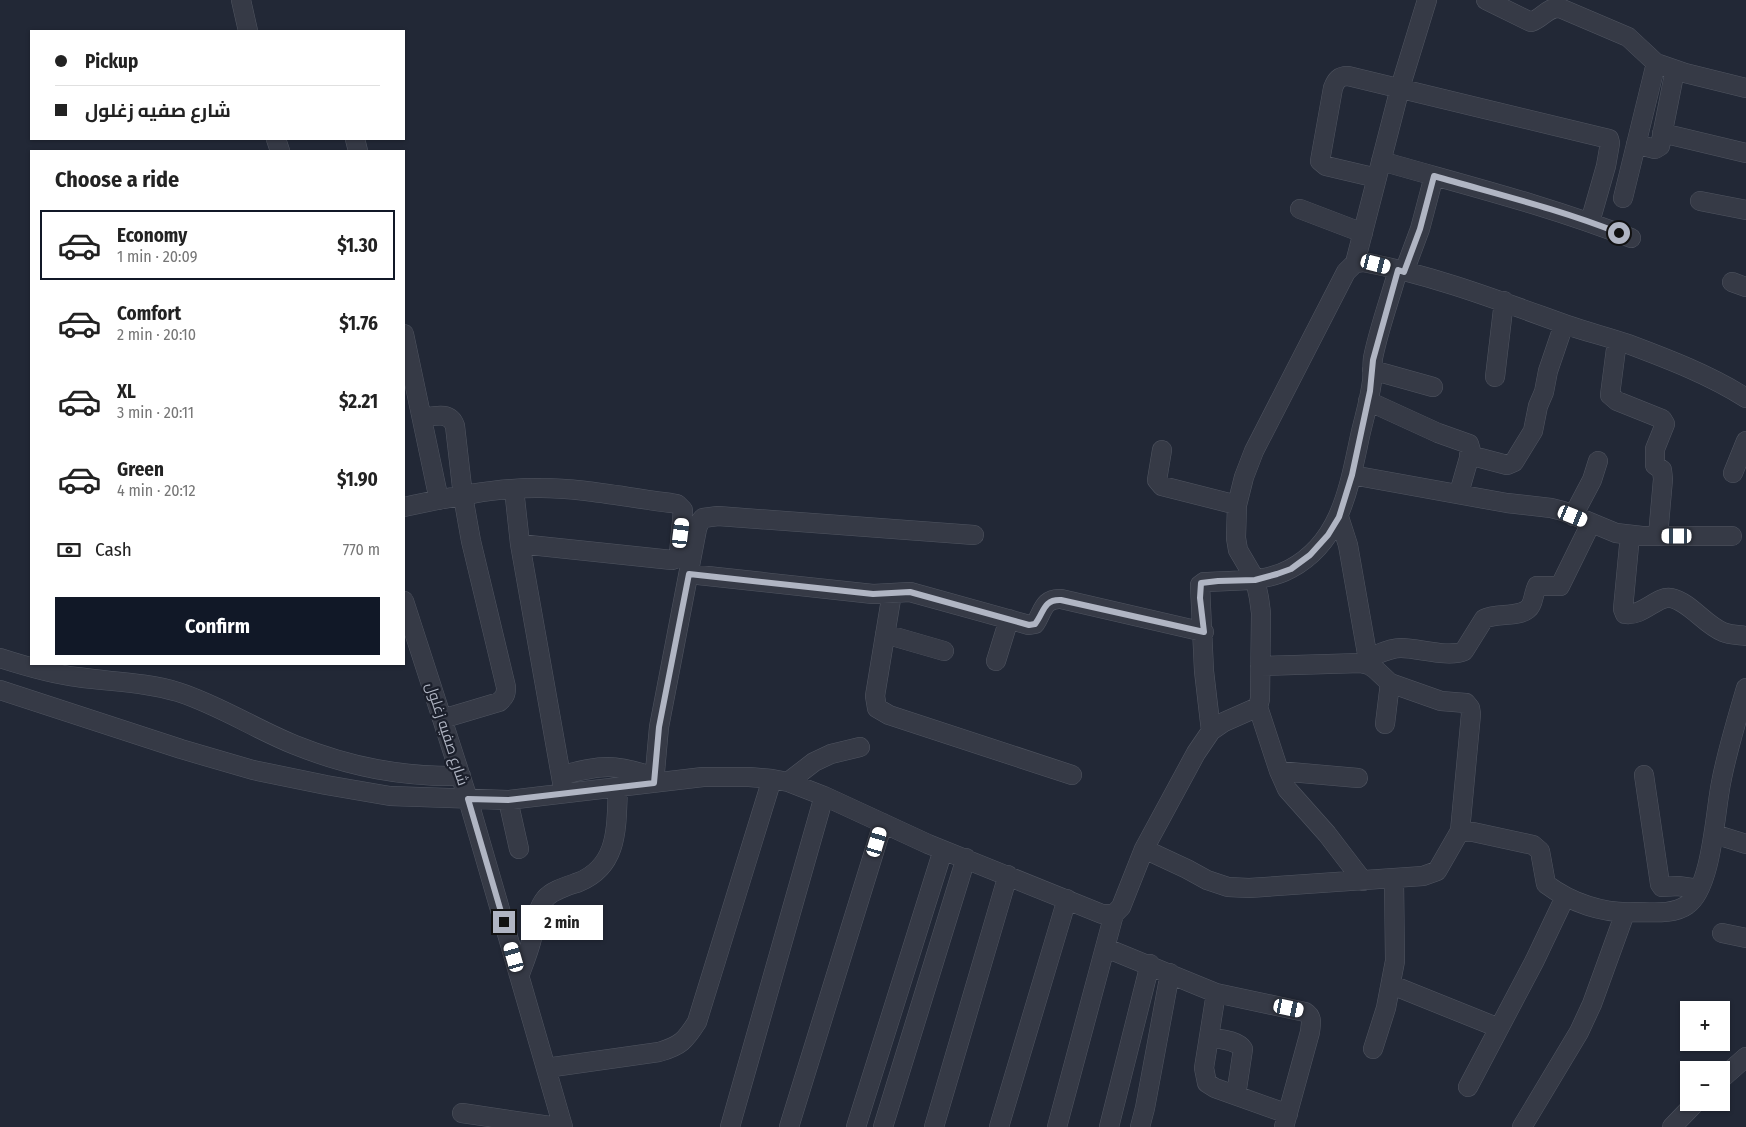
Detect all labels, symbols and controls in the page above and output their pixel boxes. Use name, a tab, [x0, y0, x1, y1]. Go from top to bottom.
text: Pickup	[85, 50, 138, 73]
text: شارع صفيه زغلول	[85, 99, 231, 122]
text: Choose a ride	[55, 166, 179, 193]
route start	[1608, 222, 1630, 244]
icon: car	[57, 223, 102, 268]
text: Economy	[117, 224, 187, 247]
text: $1.30	[337, 234, 378, 257]
text: 1 min · 20:09	[117, 247, 197, 266]
car	[1359, 253, 1392, 275]
icon: car	[57, 301, 102, 346]
text: Comfort	[117, 302, 181, 325]
text: $1.76	[339, 312, 378, 335]
text: 2 min · 20:10	[117, 325, 196, 344]
icon: car	[57, 379, 102, 424]
text: XL	[117, 380, 136, 403]
text: $2.21	[339, 390, 378, 413]
text: 3 min · 20:11	[117, 403, 194, 422]
icon: car	[57, 457, 102, 502]
text: Green	[117, 458, 164, 481]
text: $1.90	[337, 468, 378, 491]
text: 4 min · 20:12	[117, 481, 196, 500]
car	[1556, 503, 1589, 529]
car	[671, 517, 690, 549]
car	[1662, 529, 1692, 544]
icon: cash	[55, 536, 83, 564]
text: Cash	[95, 538, 132, 561]
text: 770 m	[343, 540, 380, 559]
button: Confirm	[55, 597, 380, 655]
street label: شارع صفيه زغلول	[420, 680, 472, 788]
car	[865, 825, 888, 859]
callout: 2 min	[522, 904, 604, 940]
route end	[493, 911, 515, 933]
text: 2 min	[544, 913, 580, 932]
car	[502, 941, 525, 973]
car	[1272, 998, 1305, 1018]
map controls	[1680, 1001, 1730, 1111]
button: +	[1680, 1001, 1730, 1051]
button: −	[1680, 1061, 1730, 1111]

